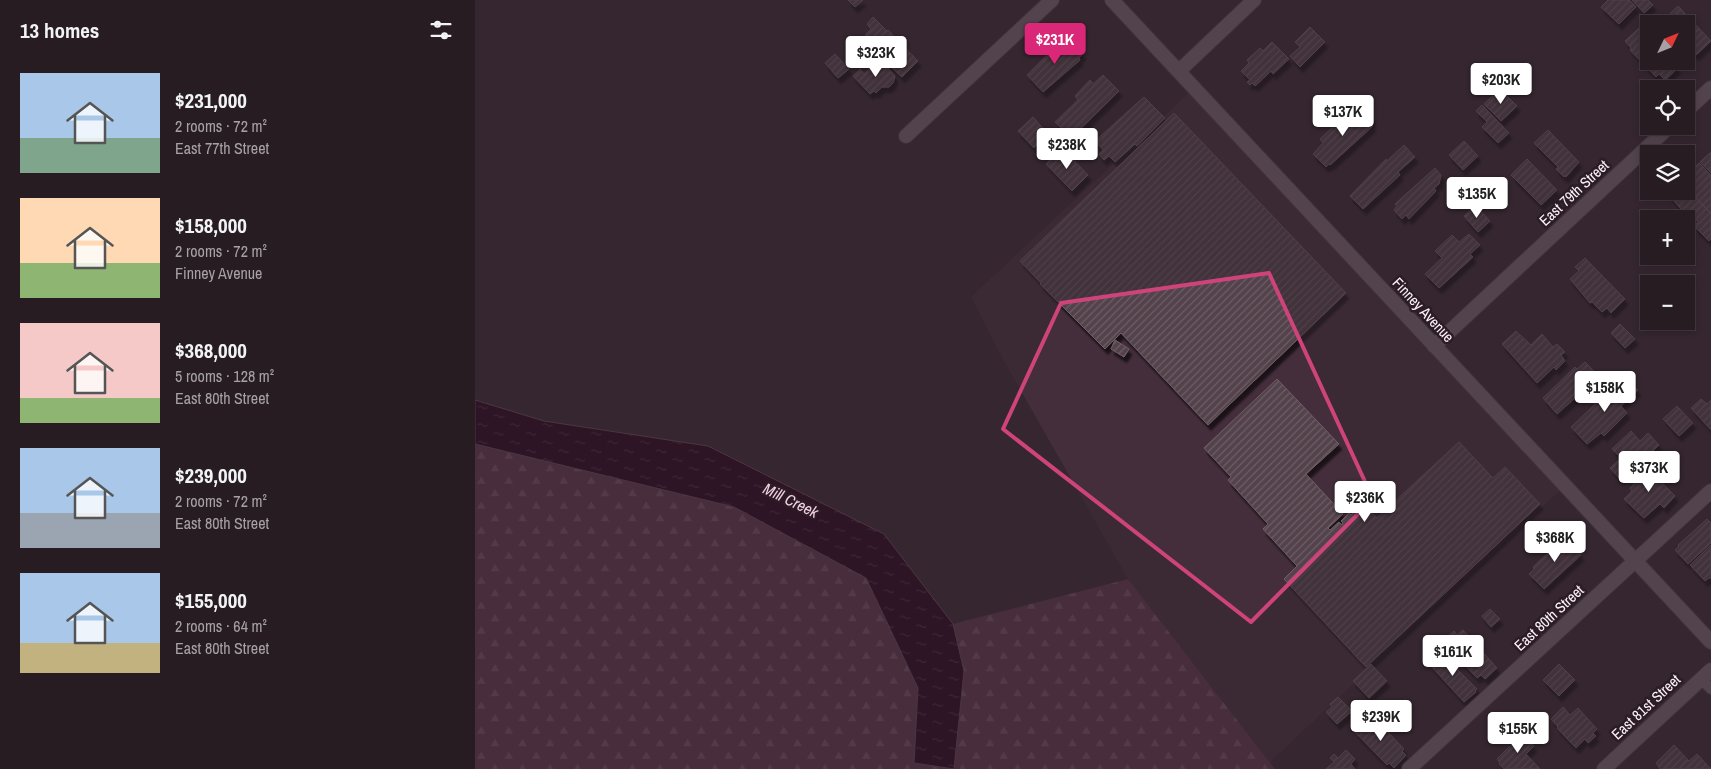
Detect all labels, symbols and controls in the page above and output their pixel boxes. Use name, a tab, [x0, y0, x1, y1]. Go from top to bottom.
north arrow	[1640, 15, 1695, 70]
map controls	[1640, 15, 1695, 330]
text: 13 homes	[20, 16, 99, 45]
icon: filters	[427, 16, 455, 44]
pin: $231K	[1020, 22, 1090, 65]
text: $231K	[1036, 28, 1074, 50]
pin: $323K	[841, 36, 911, 78]
text: $323K	[857, 41, 895, 63]
pin: $203K	[1466, 62, 1536, 105]
text: $203K	[1482, 68, 1520, 90]
button: locate	[1640, 80, 1695, 135]
text: $231,000	[175, 86, 247, 115]
icon: home	[60, 93, 120, 153]
pin: $137K	[1308, 94, 1378, 137]
text: $137K	[1324, 100, 1362, 122]
text: 2 rooms · 72 m²	[175, 115, 267, 137]
pin: $238K	[1032, 128, 1102, 170]
text: $238K	[1048, 133, 1086, 155]
text: East 77th Street	[175, 137, 269, 159]
button: layers	[1640, 145, 1695, 200]
street label: East 79th Street	[1534, 154, 1614, 230]
pin: $135K	[1442, 176, 1512, 219]
text: $135K	[1458, 182, 1496, 204]
button: +	[1640, 210, 1695, 265]
text: $158,000	[175, 211, 247, 240]
icon: home	[60, 218, 120, 278]
text: 2 rooms · 72 m²	[175, 240, 267, 262]
text: Finney Avenue	[175, 262, 262, 284]
street label: Finney Avenue	[1388, 273, 1459, 347]
button: −	[1640, 275, 1695, 330]
text: $368,000	[175, 336, 247, 365]
icon: home	[60, 343, 120, 403]
text: 5 rooms · 128 m²	[175, 365, 274, 387]
pin: $158K	[1570, 370, 1640, 413]
text: $158K	[1586, 376, 1624, 398]
text: East 80th Street	[175, 387, 269, 409]
pin: $373K	[1614, 450, 1684, 493]
text: $373K	[1630, 456, 1668, 478]
text: $239,000	[175, 461, 247, 490]
icon: home	[60, 468, 120, 528]
water label: Mill Creek	[760, 477, 823, 523]
pin: $236K	[1330, 480, 1400, 523]
text: $236K	[1346, 486, 1384, 508]
text: 2 rooms · 72 m²	[175, 490, 267, 512]
text: East 80th Street	[175, 512, 269, 534]
pin: $368K	[1520, 520, 1590, 563]
text: $368K	[1536, 526, 1574, 548]
street label: East 80th Street	[1509, 579, 1589, 655]
text: $155,000	[175, 586, 247, 615]
icon: home	[60, 593, 120, 653]
text: 2 rooms · 64 m²	[175, 615, 267, 637]
pin: $161K	[1418, 634, 1488, 677]
text: East 80th Street	[175, 637, 269, 659]
text: $161K	[1434, 640, 1472, 662]
street label: East 81st Street	[1606, 669, 1685, 744]
pin: $239K	[1346, 700, 1416, 742]
text: $239K	[1362, 705, 1400, 727]
pin: $155K	[1483, 712, 1553, 754]
text: $155K	[1499, 717, 1537, 739]

